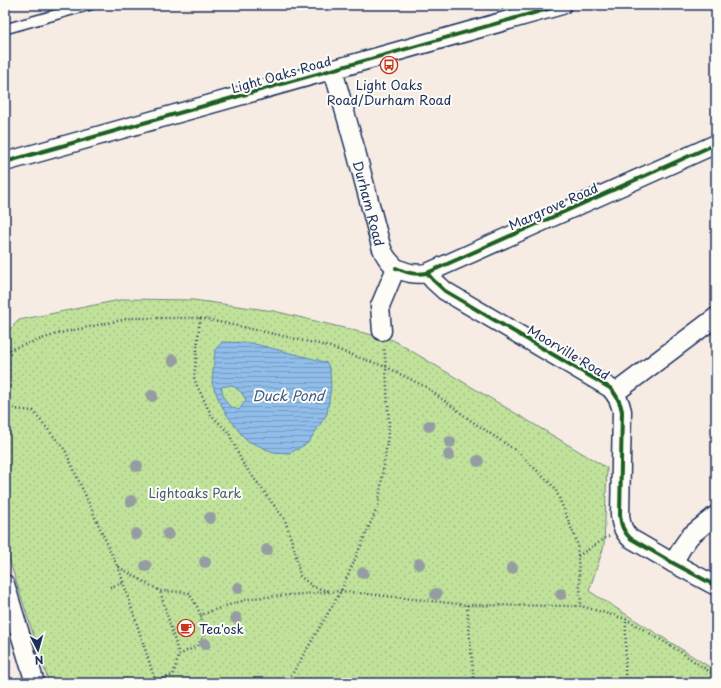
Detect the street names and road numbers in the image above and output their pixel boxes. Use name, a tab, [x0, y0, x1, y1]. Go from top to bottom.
street label: Light Oaks Road	[229, 51, 333, 97]
street label: Durham Road	[349, 158, 390, 248]
street label: Margrove Road	[505, 178, 601, 234]
street label: Moorville Road	[524, 320, 614, 384]

